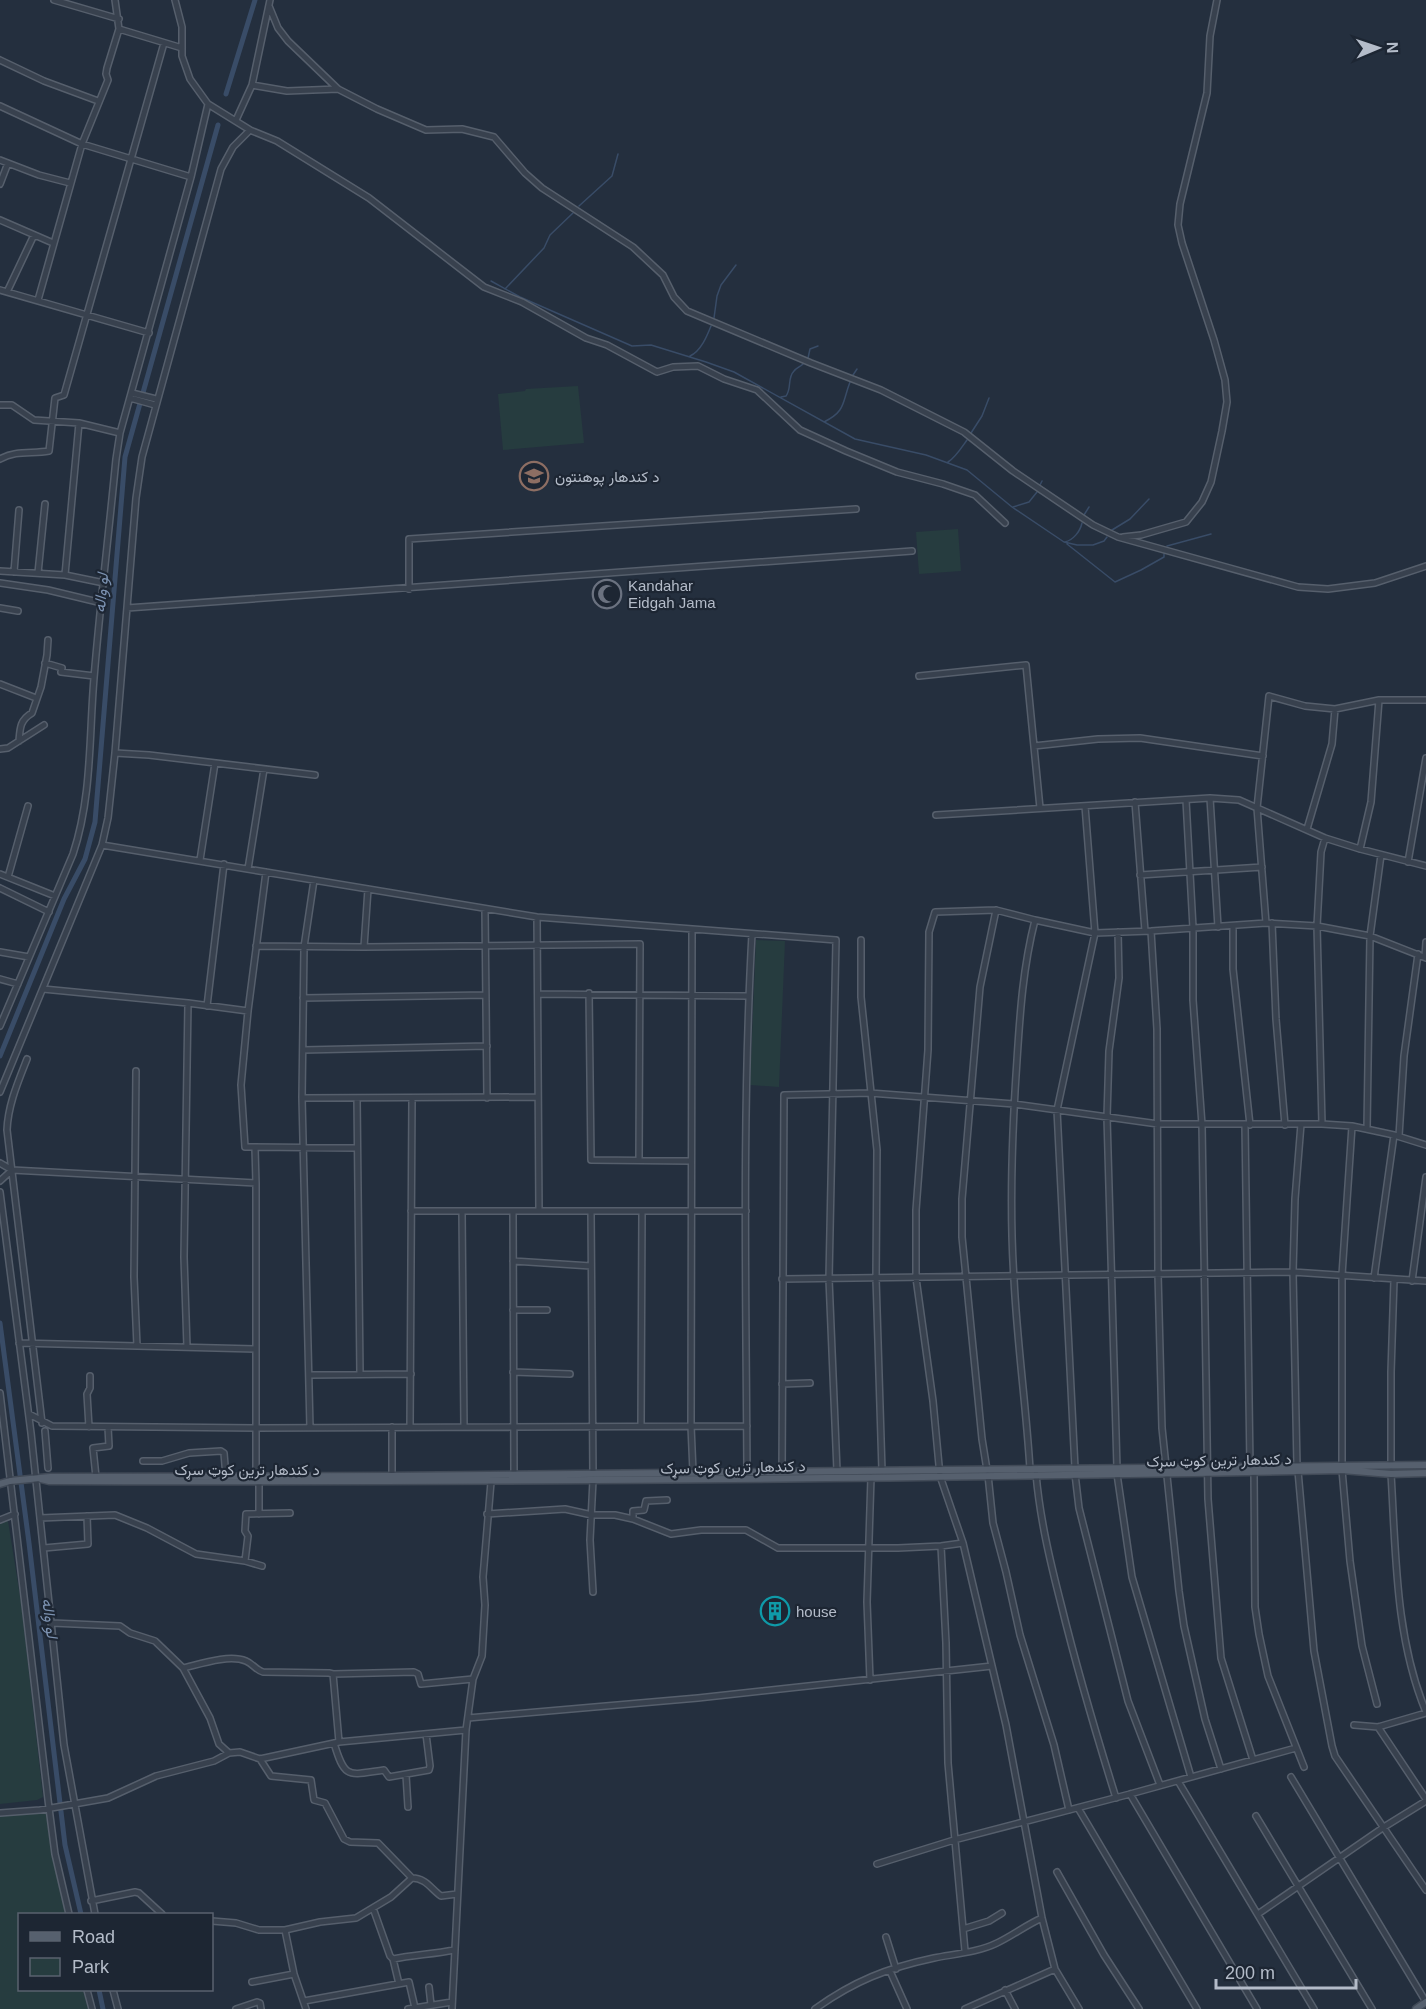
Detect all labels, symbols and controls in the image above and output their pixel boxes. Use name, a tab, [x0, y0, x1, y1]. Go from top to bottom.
north arrow	[1348, 18, 1408, 78]
text: N	[1384, 41, 1401, 54]
school or university icon: د کندهار پوهنتون	[518, 460, 550, 492]
place label: د کندهار پوهنتون	[555, 468, 660, 487]
water label: لو واله	[91, 570, 113, 614]
place label: Kandahar Eidgah Jama	[628, 577, 716, 611]
mosque icon: Kandahar Eidgah Jama	[591, 578, 623, 610]
street label: د کندهار ترين کوټ سړک	[1146, 1450, 1292, 1472]
street label: د کندهار ترين کوټ سړک	[660, 1457, 806, 1479]
street label: د کندهار ترين کوټ سړک	[174, 1461, 320, 1480]
building icon: house	[759, 1595, 791, 1627]
water label: لو واله	[37, 1597, 61, 1641]
place label: house	[796, 1603, 837, 1620]
legend	[18, 1913, 213, 1991]
text: Road	[72, 1927, 115, 1947]
scale bar	[1216, 1952, 1356, 1990]
text: Park	[72, 1957, 110, 1977]
text: 200 m	[1225, 1963, 1275, 1983]

